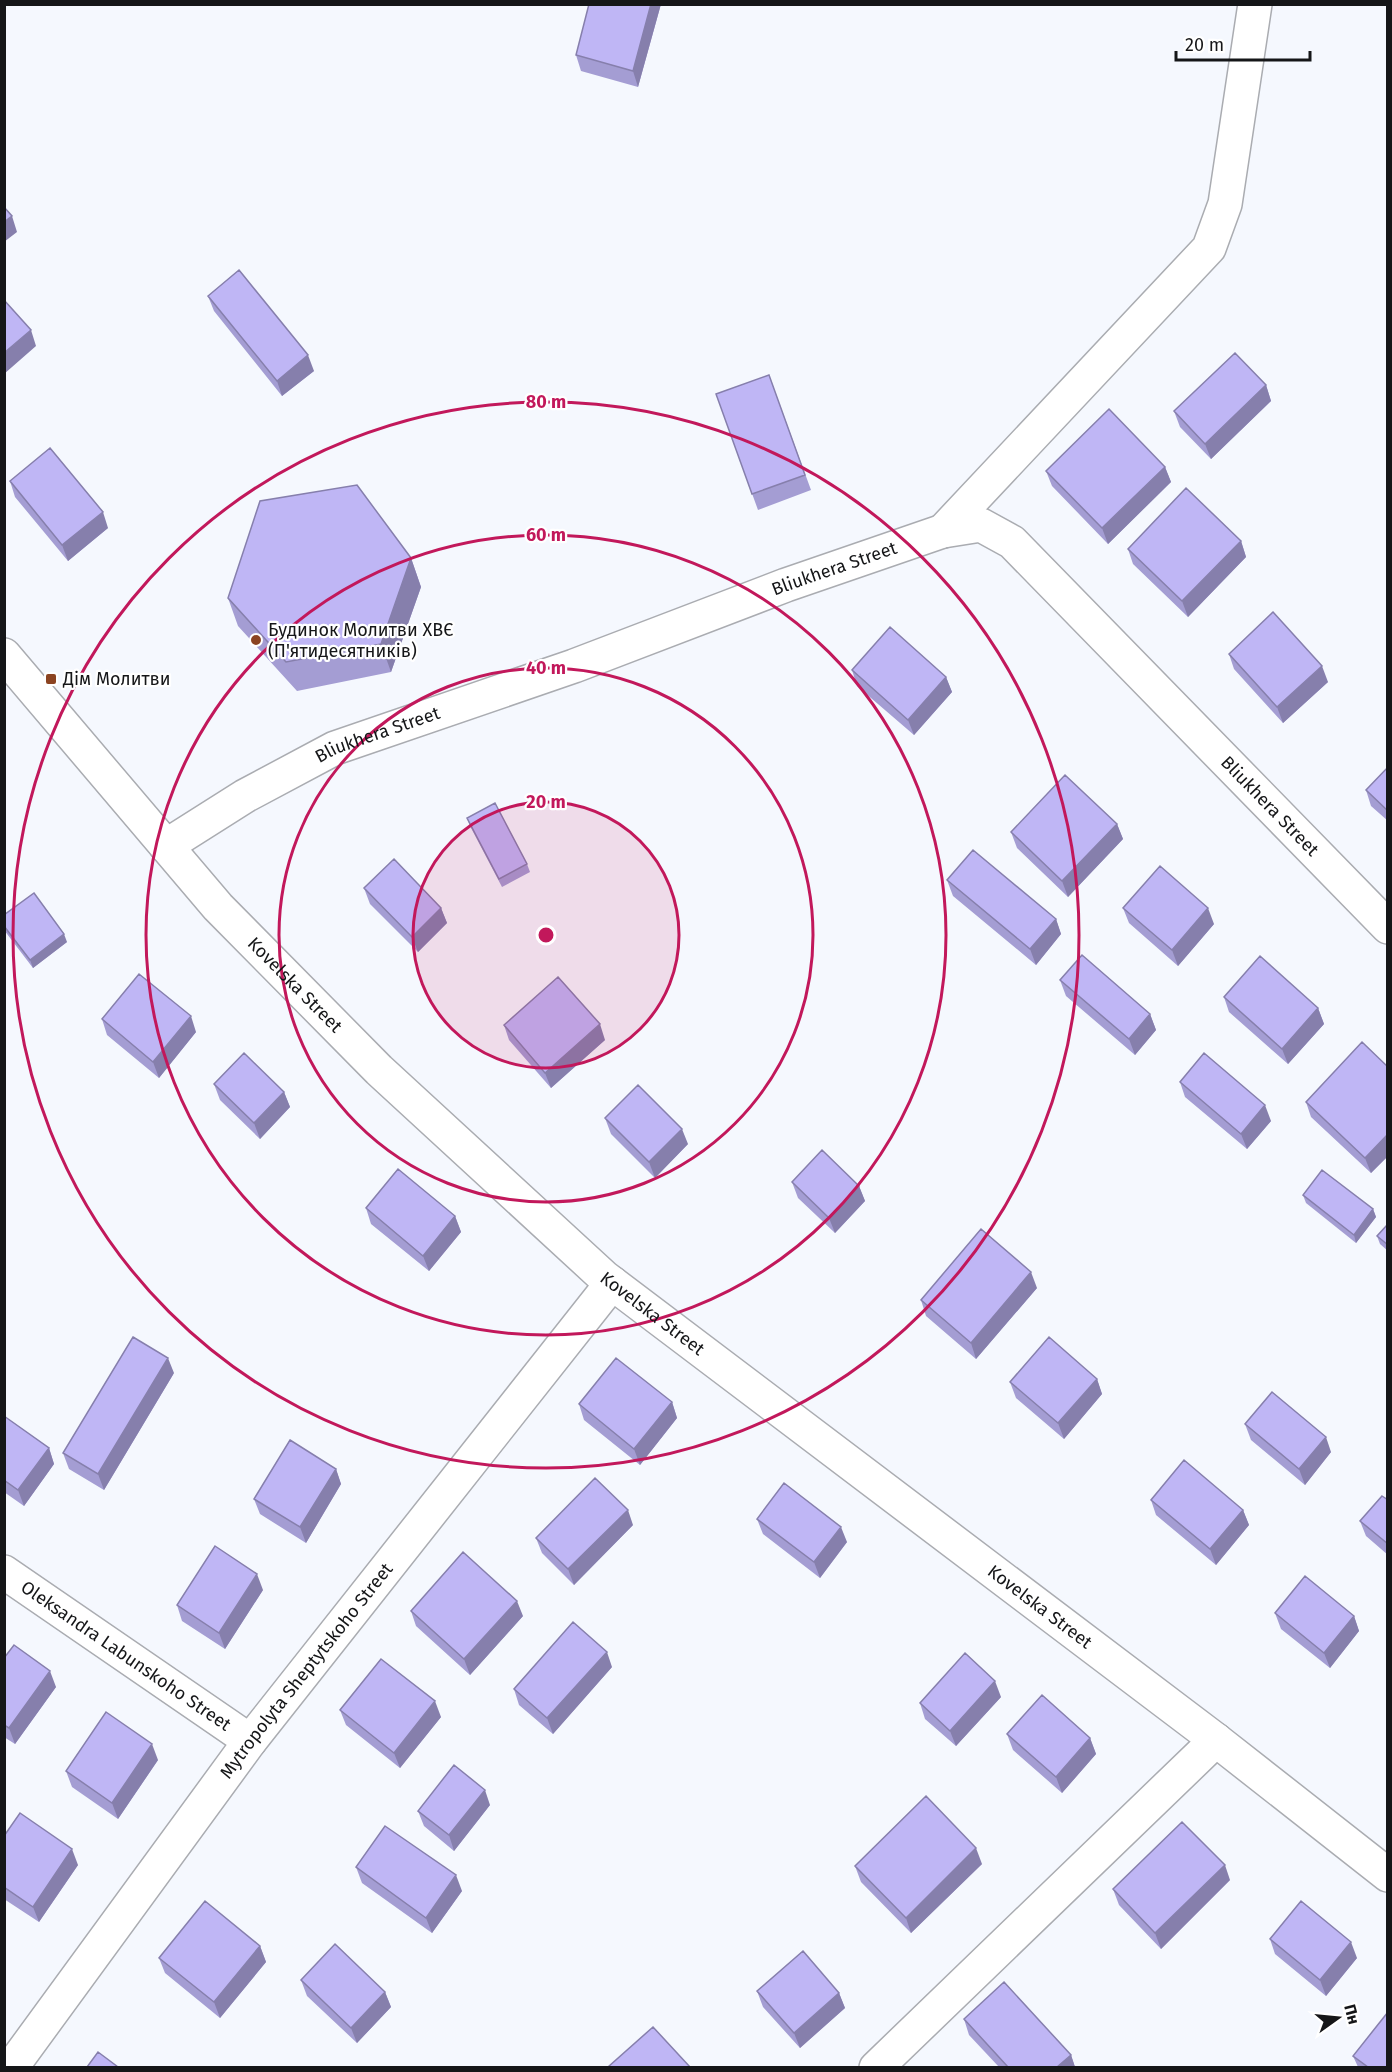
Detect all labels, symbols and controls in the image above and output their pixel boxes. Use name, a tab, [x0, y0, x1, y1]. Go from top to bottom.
scale bar	[1176, 24, 1310, 62]
text: 20 m	[1185, 34, 1224, 56]
text: 80 m	[526, 391, 566, 413]
text: 60 m	[526, 524, 566, 546]
street label: Bliukhera Street	[768, 537, 900, 601]
place label: Будинок Молитви ХВЄ (П'ятидесятників)	[268, 619, 453, 662]
marker: Будинок Молитви ХВЄ (П'ятидесятників)	[249, 633, 263, 647]
text: 40 m	[526, 657, 566, 679]
place label: Дім Молитви	[62, 668, 171, 690]
marker: Дім Молитви	[44, 672, 58, 686]
street label: Bliukhera Street	[311, 702, 443, 768]
street label: Bliukhera Street	[1216, 751, 1324, 861]
text: 20 m	[526, 791, 566, 813]
centre of rings	[536, 925, 556, 945]
street label: Kovelska Street	[243, 932, 347, 1038]
street label: Kovelska Street	[596, 1267, 709, 1360]
street label: Mytropolyta Sheptytskoho Street	[215, 1558, 398, 1783]
street label: Kovelska Street	[983, 1560, 1097, 1654]
street label: Oleksandra Labunskoho Street	[17, 1576, 236, 1736]
north arrow	[1308, 1988, 1368, 2048]
text: Пн	[1340, 2002, 1364, 2026]

